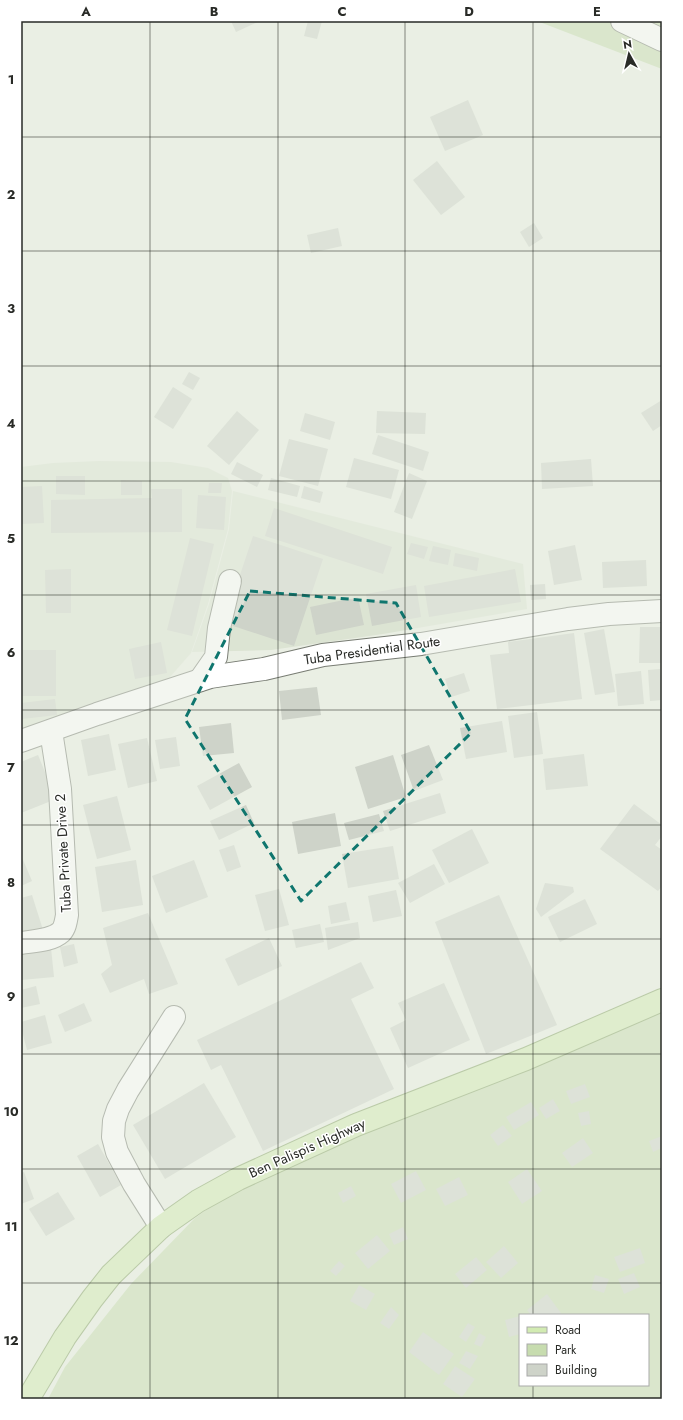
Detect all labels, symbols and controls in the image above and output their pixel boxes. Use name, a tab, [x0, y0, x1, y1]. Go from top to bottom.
text: A	[80, 2, 91, 21]
text: B	[210, 2, 219, 21]
text: C	[337, 2, 347, 21]
text: D	[464, 2, 474, 21]
text: E	[593, 2, 601, 21]
north arrow	[609, 34, 649, 74]
text: N	[622, 36, 633, 53]
text: 1	[8, 70, 14, 89]
text: 2	[7, 185, 15, 204]
text: 3	[7, 299, 15, 318]
text: 4	[6, 414, 16, 433]
text: 5	[7, 529, 15, 548]
street label: Tuba Presidential Route	[303, 631, 441, 669]
text: 6	[7, 643, 16, 662]
text: 7	[7, 758, 15, 777]
street label: Tuba Private Drive 2	[50, 793, 76, 913]
text: 8	[7, 873, 15, 892]
text: 9	[7, 987, 16, 1006]
text: 10	[3, 1102, 19, 1121]
street label: Ben Palispis Highway	[245, 1113, 369, 1183]
text: 11	[4, 1217, 18, 1236]
legend	[519, 1314, 649, 1386]
text: Road	[555, 1321, 581, 1339]
text: 12	[3, 1331, 19, 1350]
text: Park	[555, 1341, 577, 1359]
text: Building	[555, 1361, 597, 1379]

